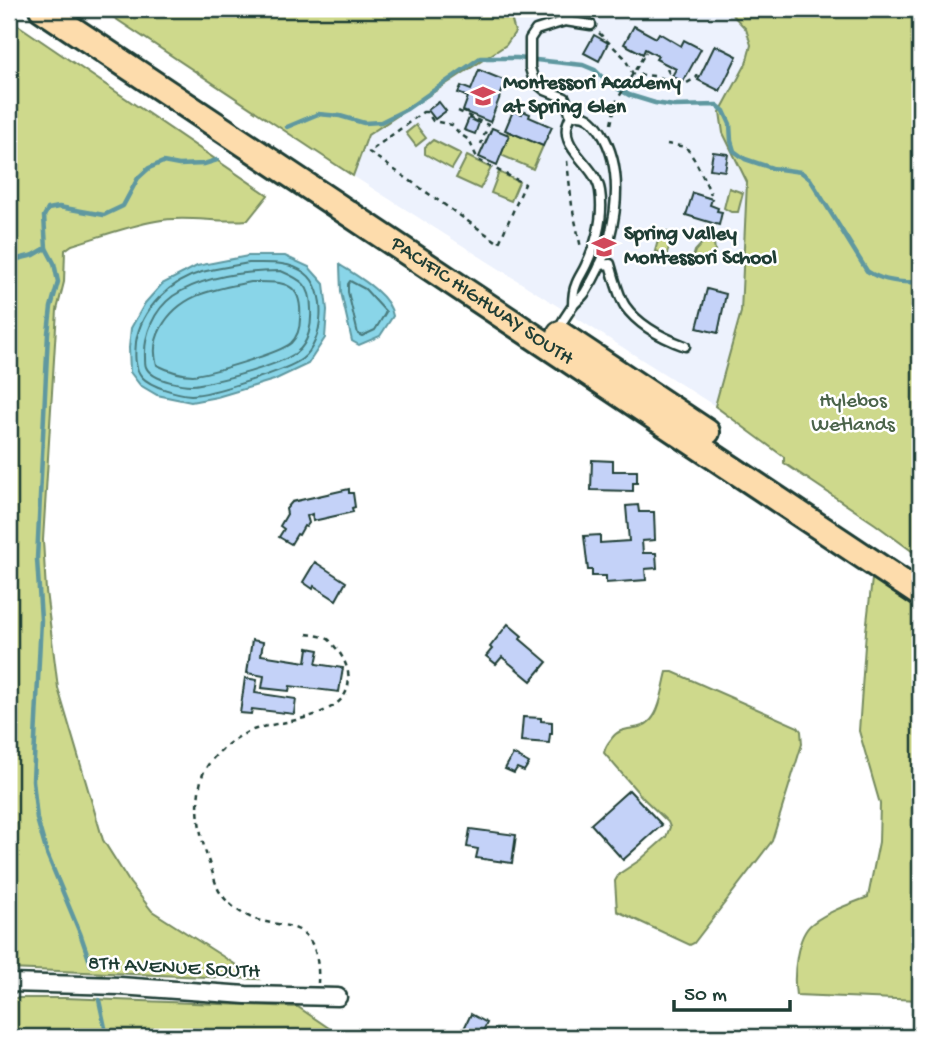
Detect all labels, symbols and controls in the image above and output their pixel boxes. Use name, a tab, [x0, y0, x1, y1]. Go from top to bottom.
place label: Montessori Academy at Spring Glen	[502, 72, 681, 121]
school or university icon: Montessori Academy at Spring Glen	[469, 82, 497, 110]
place label: Spring Valley Montessori School	[624, 223, 777, 272]
street label: PACIFIC HIGHWAY SOUTH	[384, 231, 578, 372]
school or university icon: Spring Valley Montessori School	[590, 233, 618, 261]
park label: Hylebos Wetlands	[811, 390, 896, 439]
street label: 8TH AVENUE SOUTH	[87, 952, 262, 986]
scale bar	[674, 969, 789, 1013]
text: 50 m	[684, 984, 727, 1009]

